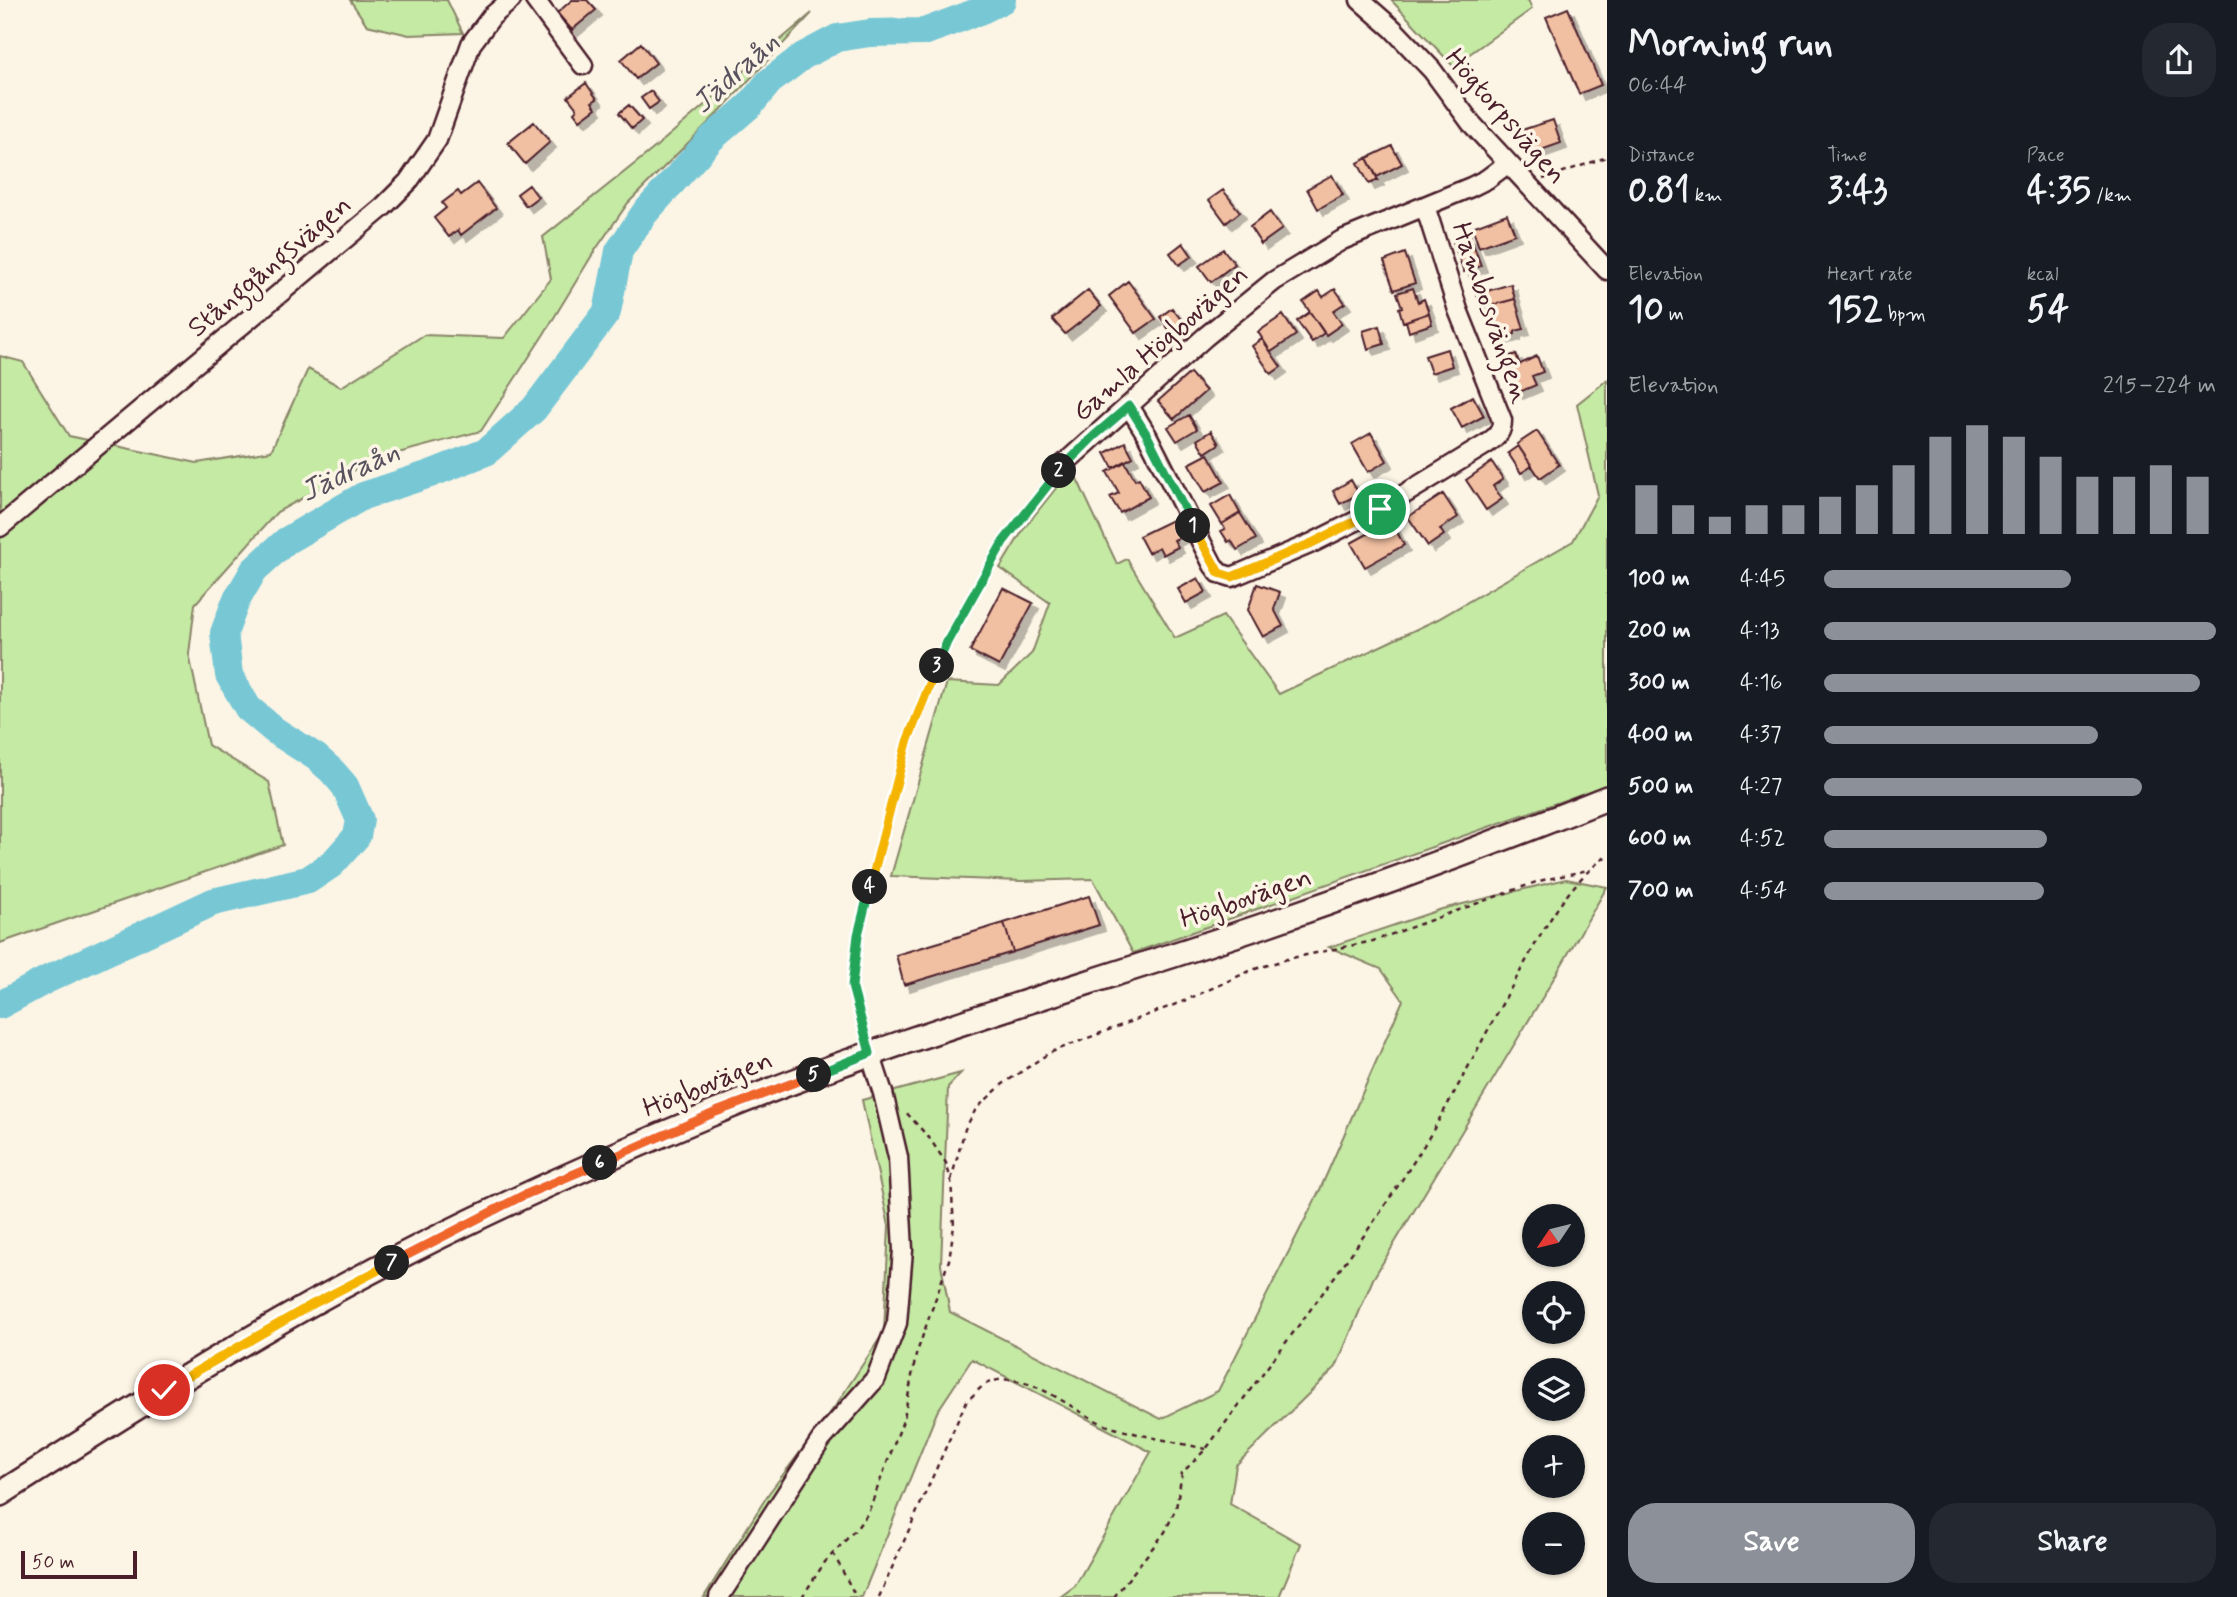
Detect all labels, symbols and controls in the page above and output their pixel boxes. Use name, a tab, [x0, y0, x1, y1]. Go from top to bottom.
text: Morning run	[1628, 20, 1833, 69]
water label: Jädraån	[684, 23, 788, 123]
button: share	[2142, 23, 2216, 97]
street label: Högtorpsvägen	[1436, 41, 1574, 193]
text: 06:44	[1628, 71, 1687, 101]
text: Distance	[1628, 143, 1695, 168]
text: Time	[1827, 143, 1867, 168]
text: Pace	[2027, 143, 2064, 168]
text: 0.81	[1628, 168, 1690, 214]
text: 3:43	[1827, 168, 1888, 214]
text: 4:35	[2027, 168, 2091, 214]
text: km	[1690, 183, 1723, 208]
text: /km	[2091, 183, 2132, 208]
street label: Stånggångsvägen	[180, 187, 362, 349]
street label: Hambosvängen	[1439, 218, 1538, 409]
street label: Gamla Högbovägen	[1065, 257, 1257, 431]
text: Elevation	[1628, 262, 1703, 287]
text: Heart rate	[1827, 262, 1913, 287]
text: kcal	[2027, 262, 2059, 287]
text: 10	[1628, 287, 1664, 333]
text: 152	[1827, 287, 1883, 333]
text: 54	[2027, 287, 2069, 333]
text: m	[1664, 302, 1684, 327]
text: bpm	[1883, 302, 1926, 327]
text: Elevation	[1628, 371, 1719, 401]
text: 215–224 m	[2103, 371, 2216, 401]
water label: Jädraån	[294, 432, 406, 512]
pin: 2	[1042, 454, 1076, 489]
text: 2	[1054, 458, 1063, 483]
pin	[1350, 479, 1410, 539]
icon: arrive	[1361, 490, 1399, 528]
pin: 1	[1176, 508, 1210, 544]
text: 1	[1188, 513, 1197, 538]
text: 100 m	[1628, 564, 1690, 594]
text: 4:45	[1740, 564, 1785, 594]
text: 200 m	[1628, 616, 1691, 646]
text: 4:13	[1740, 616, 1780, 646]
pin: 3	[920, 648, 954, 684]
text: 3	[932, 653, 941, 678]
text: 300 m	[1628, 668, 1690, 698]
text: 4:16	[1740, 668, 1783, 698]
text: 400 m	[1628, 720, 1693, 750]
text: 4:37	[1740, 720, 1782, 750]
text: 500 m	[1628, 772, 1693, 802]
text: 4:27	[1740, 772, 1782, 802]
text: 600 m	[1628, 824, 1691, 854]
text: 4:52	[1740, 824, 1785, 854]
street label: Högbovägen	[1175, 859, 1317, 939]
pin: 4	[852, 870, 888, 904]
text: 4	[864, 874, 875, 899]
text: 700 m	[1628, 876, 1693, 906]
text: 4:54	[1740, 876, 1787, 906]
street label: Högbovägen	[638, 1042, 778, 1128]
pin: 5	[796, 1058, 832, 1092]
text: 5	[808, 1062, 819, 1087]
pin: 6	[582, 1146, 618, 1180]
text: 6	[595, 1150, 604, 1175]
north arrow	[1522, 1204, 1586, 1267]
map controls	[1522, 1204, 1585, 1575]
pin: 7	[374, 1246, 410, 1280]
text: 7	[386, 1250, 397, 1275]
button: locate	[1522, 1281, 1585, 1344]
button: layers	[1522, 1358, 1585, 1421]
pin	[134, 1360, 194, 1420]
icon: check	[145, 1371, 183, 1409]
button: +	[1522, 1435, 1585, 1498]
button: Save	[1628, 1503, 1915, 1583]
button: Share	[1929, 1503, 2216, 1583]
button: −	[1522, 1512, 1585, 1575]
scale bar	[21, 1548, 136, 1580]
text: 50 m	[32, 1550, 75, 1575]

